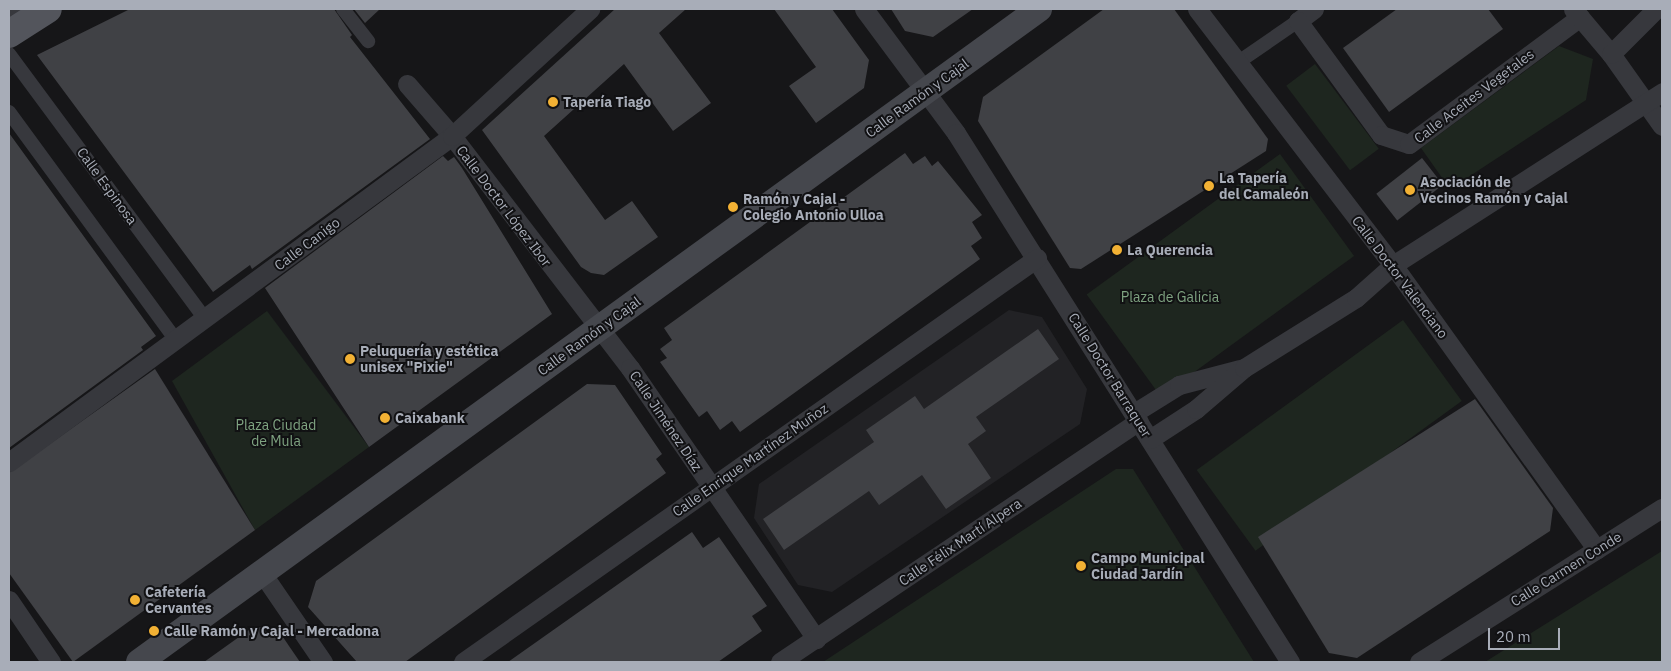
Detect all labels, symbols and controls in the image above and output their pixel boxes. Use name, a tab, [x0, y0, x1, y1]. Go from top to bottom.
street label: Calle Aceites Vegetales	[1411, 45, 1537, 147]
street label: Calle Ramón y Cajal	[862, 55, 972, 141]
place label: Tapería Tiago	[563, 94, 651, 110]
marker: Tapería Tiago	[547, 96, 559, 108]
street label: Calle Doctor López Ibor	[453, 142, 555, 270]
street label: Calle Espinosa	[73, 144, 141, 228]
place label: La Tapería del Camaleón	[1219, 170, 1309, 202]
place label: Asociación de Vecinos Ramón y Cajal	[1420, 174, 1568, 206]
marker: La Tapería del Camaleón	[1203, 180, 1215, 192]
marker: Asociación de Vecinos Ramón y Cajal	[1404, 184, 1416, 196]
place label: Ramón y Cajal - Colegio Antonio Ulloa	[743, 191, 884, 223]
marker: Ramón y Cajal - Colegio Antonio Ulloa	[727, 201, 739, 213]
street label: Calle Doctor Valenciano	[1348, 212, 1452, 342]
street label: Calle Canigo	[271, 214, 343, 274]
place label: La Querencia	[1127, 242, 1213, 258]
marker: La Querencia	[1111, 244, 1123, 256]
park label: Plaza de Galicia	[1121, 289, 1219, 305]
street label: Calle Ramón y Cajal	[534, 293, 644, 379]
street label: Calle Doctor Barraquer	[1065, 310, 1155, 440]
place label: Peluquería y estética unisex "Pixie"	[360, 343, 498, 376]
marker: Peluquería y estética unisex "Pixie"	[344, 353, 356, 365]
street label: Calle Jiménez Díaz	[626, 368, 706, 474]
street label: Calle Enrique Martínez Muñoz	[669, 400, 831, 520]
place label: Caixabank	[395, 410, 465, 426]
marker: Caixabank	[379, 412, 391, 424]
park label: Plaza Ciudad de Mula	[236, 417, 316, 450]
street label: Calle Félix Martí Alpera	[895, 495, 1025, 589]
street label: Calle Carmen Conde	[1507, 528, 1625, 610]
place label: Campo Municipal Ciudad Jardín	[1091, 550, 1204, 582]
marker: Campo Municipal Ciudad Jardín	[1075, 560, 1087, 572]
place label: Cafetería Cervantes	[145, 584, 212, 616]
marker: Cafetería Cervantes	[129, 594, 141, 606]
scale bar	[1491, 618, 1564, 650]
place label: Calle Ramón y Cajal - Mercadona	[164, 623, 379, 639]
marker: Calle Ramón y Cajal - Mercadona	[148, 625, 160, 637]
text: 20 m	[1496, 627, 1531, 646]

